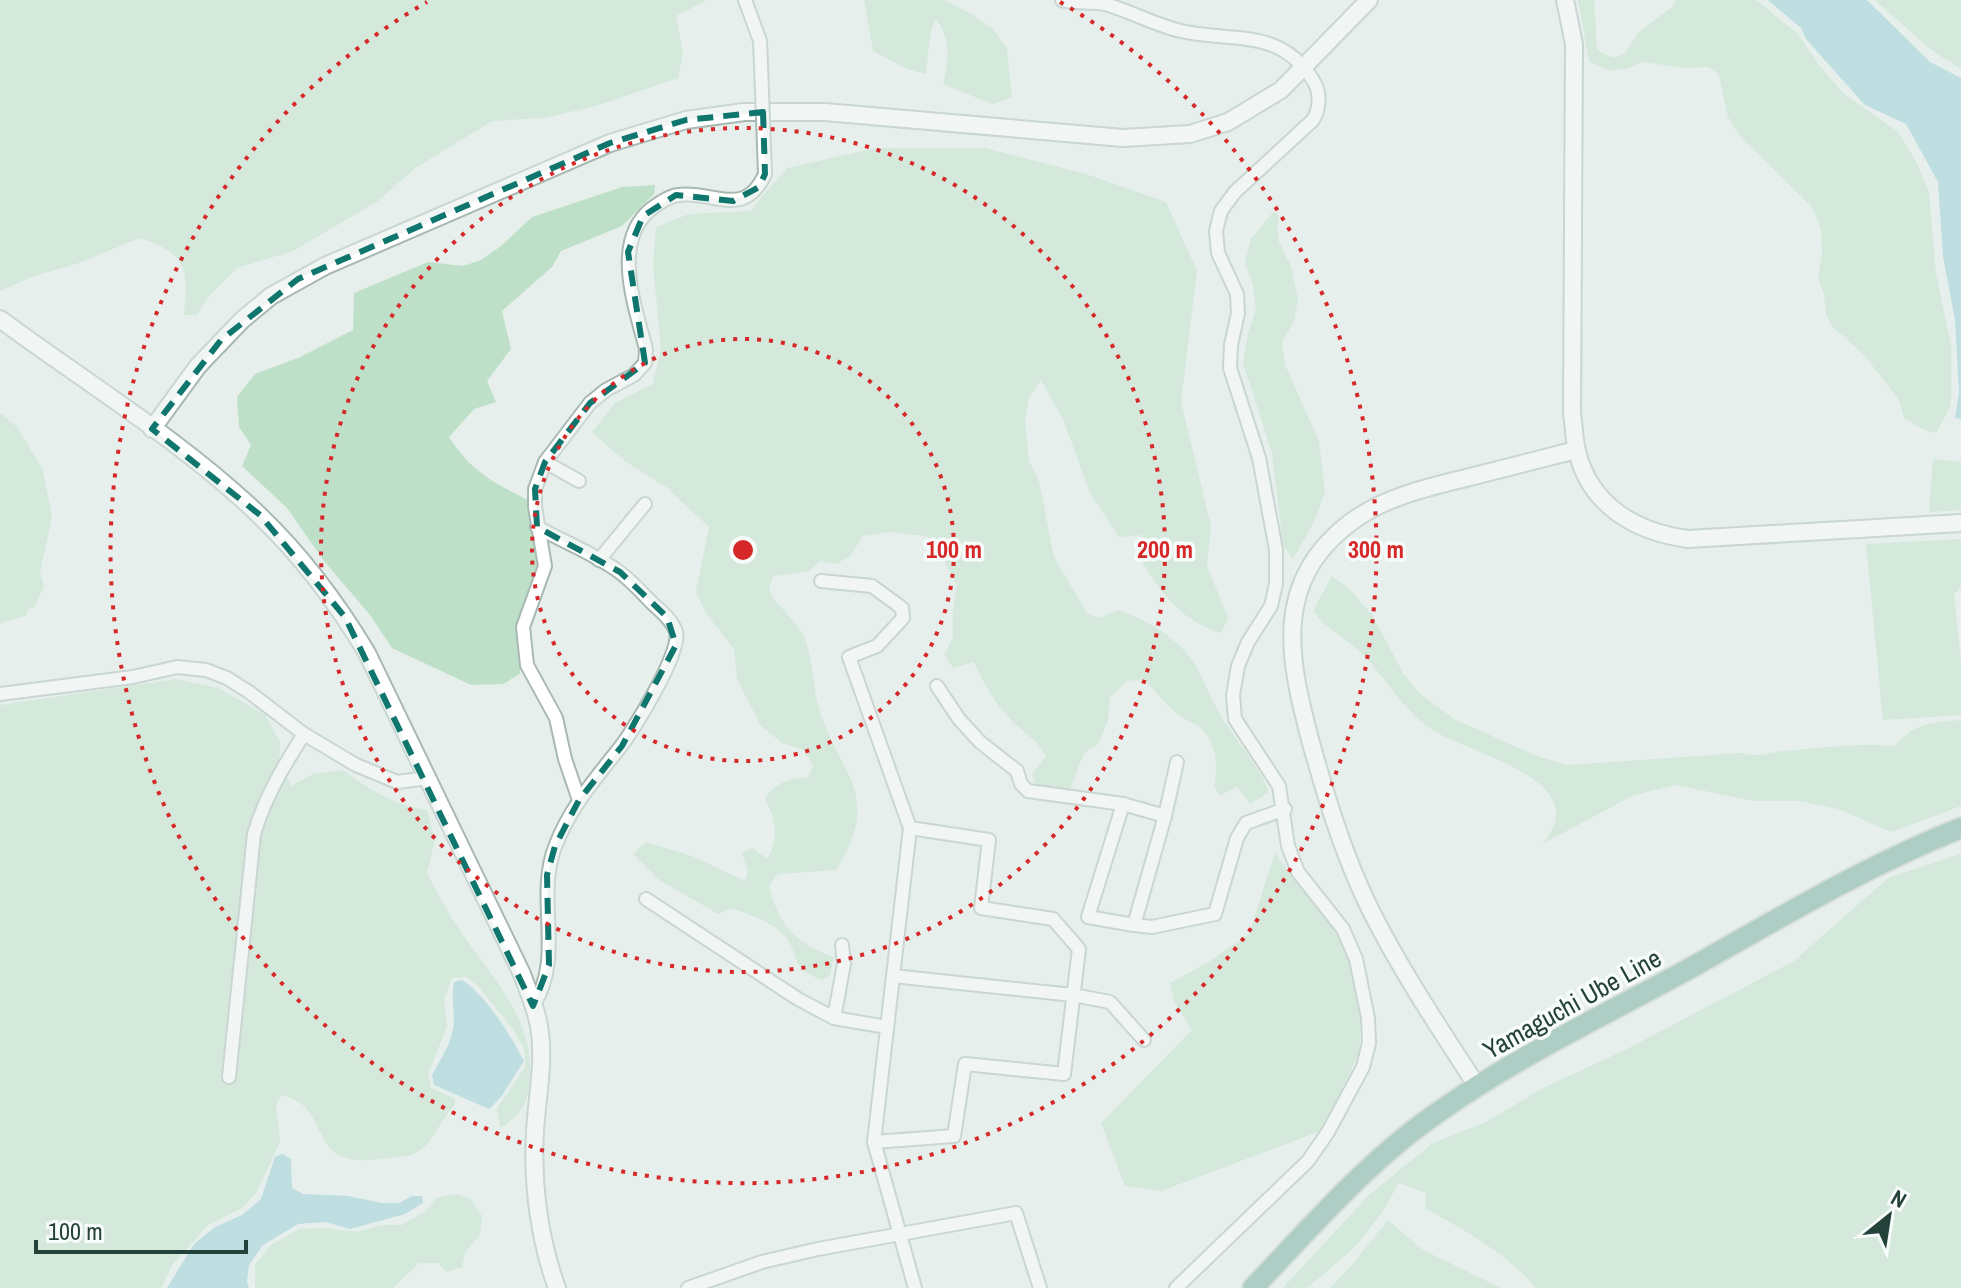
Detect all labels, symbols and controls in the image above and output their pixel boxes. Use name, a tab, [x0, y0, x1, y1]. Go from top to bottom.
text: 100 m	[926, 533, 982, 565]
text: 200 m	[1137, 533, 1193, 565]
text: 300 m	[1348, 533, 1404, 565]
centre of rings	[729, 536, 757, 564]
street label: Yamaguchi Ube Line	[1476, 940, 1667, 1067]
north arrow	[1849, 1176, 1929, 1256]
text: N	[1886, 1182, 1912, 1215]
scale bar	[36, 1204, 246, 1254]
text: 100 m	[48, 1215, 103, 1247]

